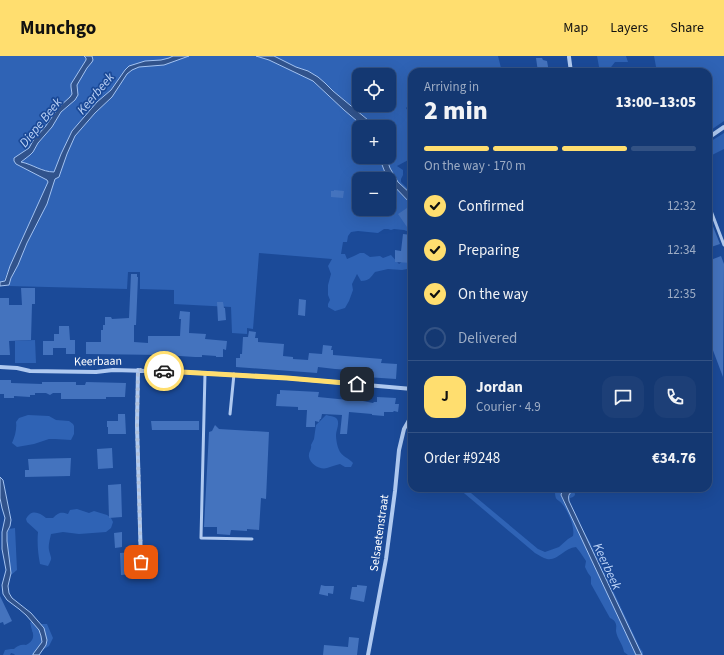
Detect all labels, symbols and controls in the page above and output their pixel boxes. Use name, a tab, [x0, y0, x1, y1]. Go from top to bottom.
text: Munchgo	[20, 15, 96, 42]
text: Map	[563, 18, 588, 38]
text: Layers	[610, 18, 648, 38]
text: Share	[670, 18, 704, 38]
water label: Keerbeek	[73, 68, 119, 118]
map controls	[352, 68, 396, 216]
button: locate	[352, 68, 396, 112]
text: Arriving in	[424, 78, 479, 96]
text: 2 min	[424, 92, 488, 129]
text: 13:00–13:05	[615, 92, 696, 113]
water label: Diepe Beek	[15, 93, 67, 151]
button: +	[352, 120, 396, 164]
text: On the way · 170 m	[424, 157, 526, 175]
button: −	[352, 172, 396, 216]
icon: check	[424, 195, 446, 217]
text: Confirmed	[458, 196, 524, 217]
text: 12:32	[667, 197, 696, 215]
icon: check	[424, 239, 446, 261]
text: Preparing	[458, 240, 519, 261]
text: 12:34	[667, 241, 696, 259]
icon: check	[424, 283, 446, 305]
text: On the way	[458, 284, 528, 305]
text: 12:35	[667, 285, 696, 303]
text: Delivered	[458, 328, 517, 349]
courier	[144, 351, 184, 391]
street label: Keerbaan	[74, 353, 122, 370]
icon: car	[153, 360, 175, 382]
pin	[340, 367, 374, 401]
icon: home	[346, 373, 368, 395]
button: chat	[602, 376, 644, 418]
button: phone	[654, 376, 696, 418]
text: Jordan	[476, 377, 523, 398]
text: J	[441, 386, 449, 407]
text: Courier · 4.9	[476, 398, 541, 416]
text: Order #9248	[424, 448, 500, 469]
text: €34.76	[652, 448, 696, 469]
street label: Selsaetenstraat	[366, 494, 393, 573]
water label: Keerbeek	[588, 540, 626, 593]
pin	[124, 545, 158, 579]
icon: bag	[130, 551, 152, 573]

